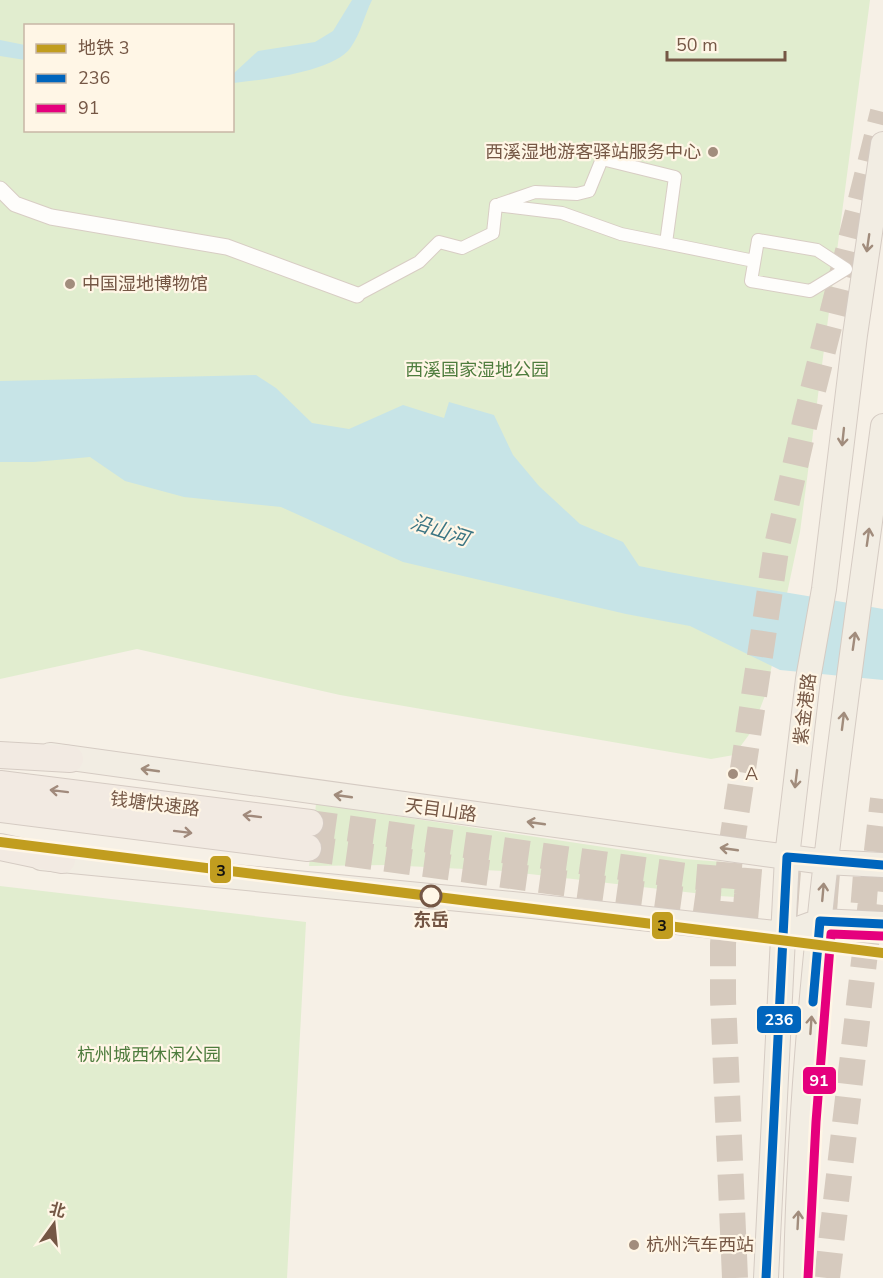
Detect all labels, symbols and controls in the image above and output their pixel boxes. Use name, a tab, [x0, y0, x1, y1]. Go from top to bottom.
legend	[24, 24, 234, 132]
scale bar	[667, 24, 786, 62]
text: 50 m	[676, 33, 718, 57]
text: 地铁 3	[78, 36, 129, 60]
text: 236	[78, 66, 110, 90]
text: 91	[78, 96, 100, 120]
place label: 西溪湿地游客驿站服务中心	[485, 140, 701, 164]
marker: 西溪湿地游客驿站服务中心	[706, 145, 720, 159]
one-way arrow	[863, 233, 874, 253]
place label: 中国湿地博物馆	[82, 272, 208, 296]
marker: 中国湿地博物馆	[63, 277, 77, 291]
park label: 西溪国家湿地公园	[405, 358, 549, 382]
one-way arrow	[838, 426, 849, 446]
water label: 沿山河	[407, 508, 476, 554]
one-way arrow	[863, 528, 874, 547]
one-way arrow	[848, 632, 859, 652]
street label: 紫金港路	[789, 672, 821, 746]
one-way arrow	[837, 711, 848, 731]
place label: A	[745, 762, 758, 786]
one-way arrow	[140, 764, 160, 775]
marker: A	[726, 767, 740, 781]
one-way arrow	[791, 768, 802, 788]
one-way arrow	[49, 786, 69, 797]
street label: 钱塘快速路	[109, 787, 201, 821]
one-way arrow	[333, 791, 353, 802]
street label: 天目山路	[404, 793, 478, 827]
one-way arrow	[243, 810, 262, 821]
one-way arrow	[527, 817, 546, 828]
one-way arrow	[173, 827, 192, 838]
one-way arrow	[720, 844, 740, 855]
line badge: 3	[209, 855, 232, 884]
text: 3	[216, 860, 226, 882]
one-way arrow	[817, 882, 828, 902]
marker: 东岳	[420, 885, 442, 907]
place label: 东岳	[413, 908, 449, 932]
line badge: 3	[651, 911, 674, 940]
text: 3	[657, 915, 667, 937]
line badge: 236	[756, 1005, 802, 1034]
text: 236	[765, 1009, 793, 1031]
one-way arrow	[806, 1015, 817, 1035]
park label: 杭州城西休闲公园	[77, 1043, 221, 1067]
line badge: 91	[802, 1066, 837, 1095]
text: 91	[809, 1070, 829, 1092]
north arrow	[24, 1194, 84, 1254]
text: 北	[47, 1198, 68, 1223]
one-way arrow	[793, 1210, 804, 1230]
place label: 杭州汽车西站	[646, 1233, 754, 1257]
marker: 杭州汽车西站	[627, 1238, 641, 1252]

